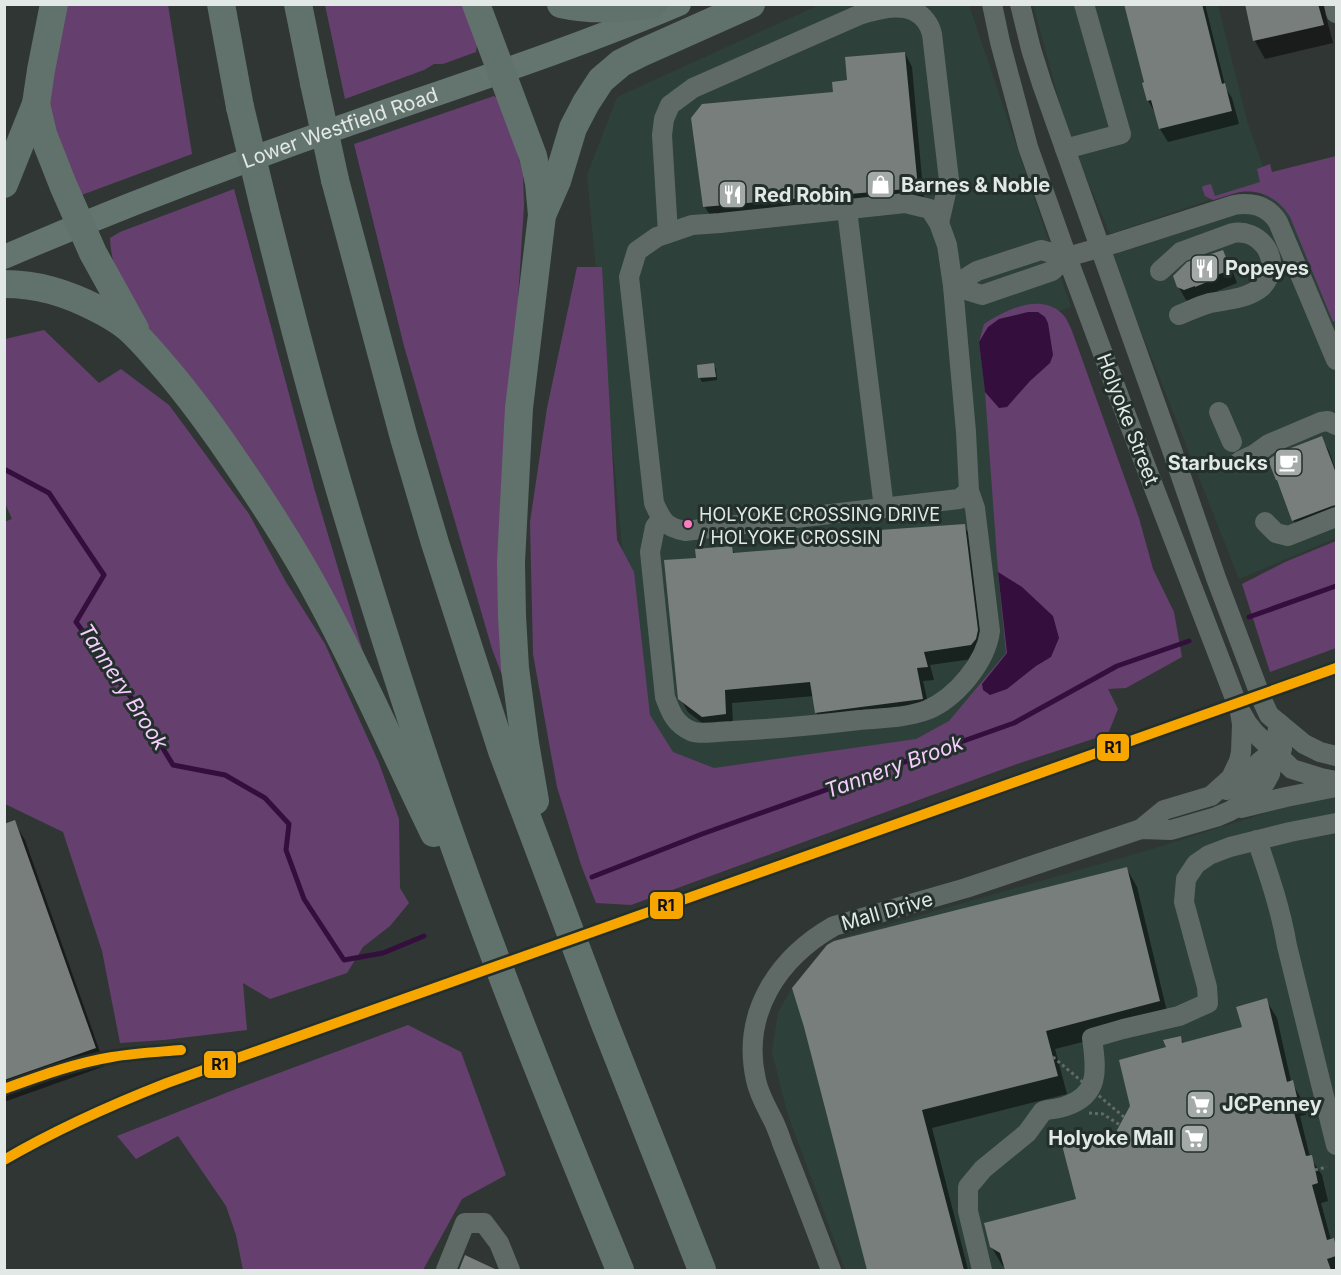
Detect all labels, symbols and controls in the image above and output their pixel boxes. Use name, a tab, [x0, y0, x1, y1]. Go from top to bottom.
street label: Lower Westfield Road	[239, 82, 441, 173]
shop icon: Barnes & Noble	[864, 169, 896, 201]
place label: Barnes & Noble	[901, 173, 1050, 197]
restaurant icon: Red Robin	[717, 179, 749, 211]
place label: Red Robin	[754, 183, 852, 207]
restaurant icon: Popeyes	[1188, 252, 1220, 284]
place label: Popeyes	[1225, 256, 1309, 280]
street label: Holyoke Street	[1092, 350, 1164, 489]
cafe icon: Starbucks	[1273, 447, 1305, 479]
place label: Starbucks	[1168, 451, 1268, 475]
place label: HOLYOKE CROSSING DRIVE / HOLYOKE CROSSIN	[699, 504, 940, 548]
marker: HOLYOKE CROSSING DRIVE / HOLYOKE CROSSIN	[682, 518, 694, 530]
water label: Tannery Brook	[73, 619, 174, 755]
water label: Tannery Brook	[821, 730, 967, 803]
line badge: R1	[1096, 733, 1130, 762]
text: R1	[1104, 737, 1122, 757]
street label: Mall Drive	[838, 886, 936, 936]
line badge: R1	[649, 891, 684, 920]
text: R1	[657, 895, 675, 915]
line badge: R1	[203, 1050, 237, 1079]
text: R1	[211, 1054, 229, 1074]
supermarket icon: JCPenney	[1185, 1088, 1217, 1120]
place label: JCPenney	[1222, 1092, 1322, 1116]
supermarket icon: Holyoke Mall	[1179, 1122, 1211, 1154]
place label: Holyoke Mall	[1048, 1126, 1174, 1150]

